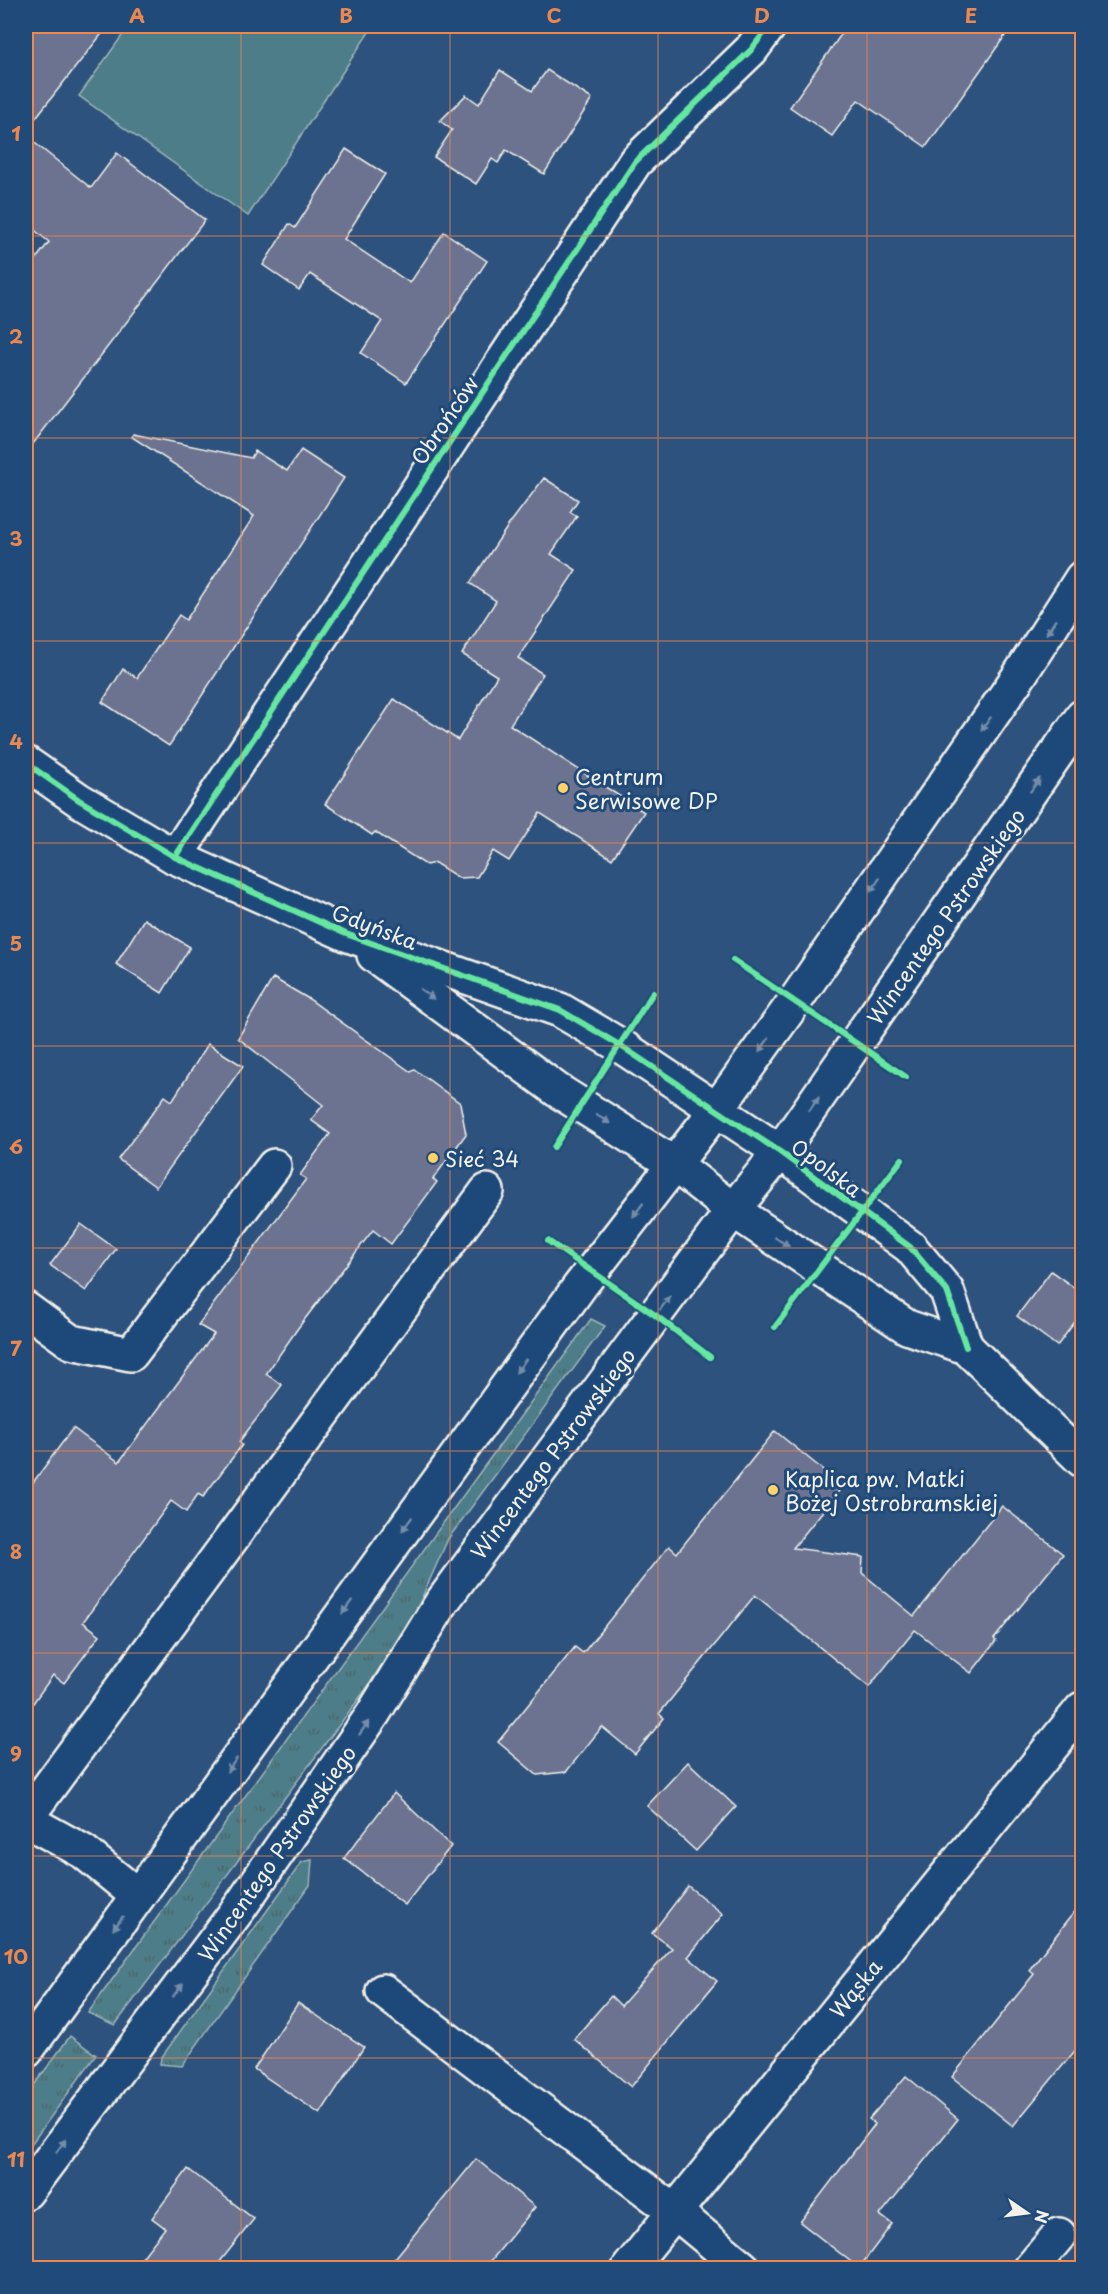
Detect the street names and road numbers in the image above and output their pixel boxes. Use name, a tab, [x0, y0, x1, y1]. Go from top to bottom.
street label: Obrońców	[403, 369, 485, 471]
street label: Wincentego Pstrowskiego	[858, 801, 1032, 1031]
street label: Gdyńska	[328, 895, 422, 957]
street label: Opolska	[785, 1130, 869, 1204]
street label: Wincentego Pstrowskiego	[462, 1340, 642, 1566]
street label: Wincentego Pstrowskiego	[189, 1738, 363, 1968]
street label: Wąska	[821, 1951, 889, 2025]

